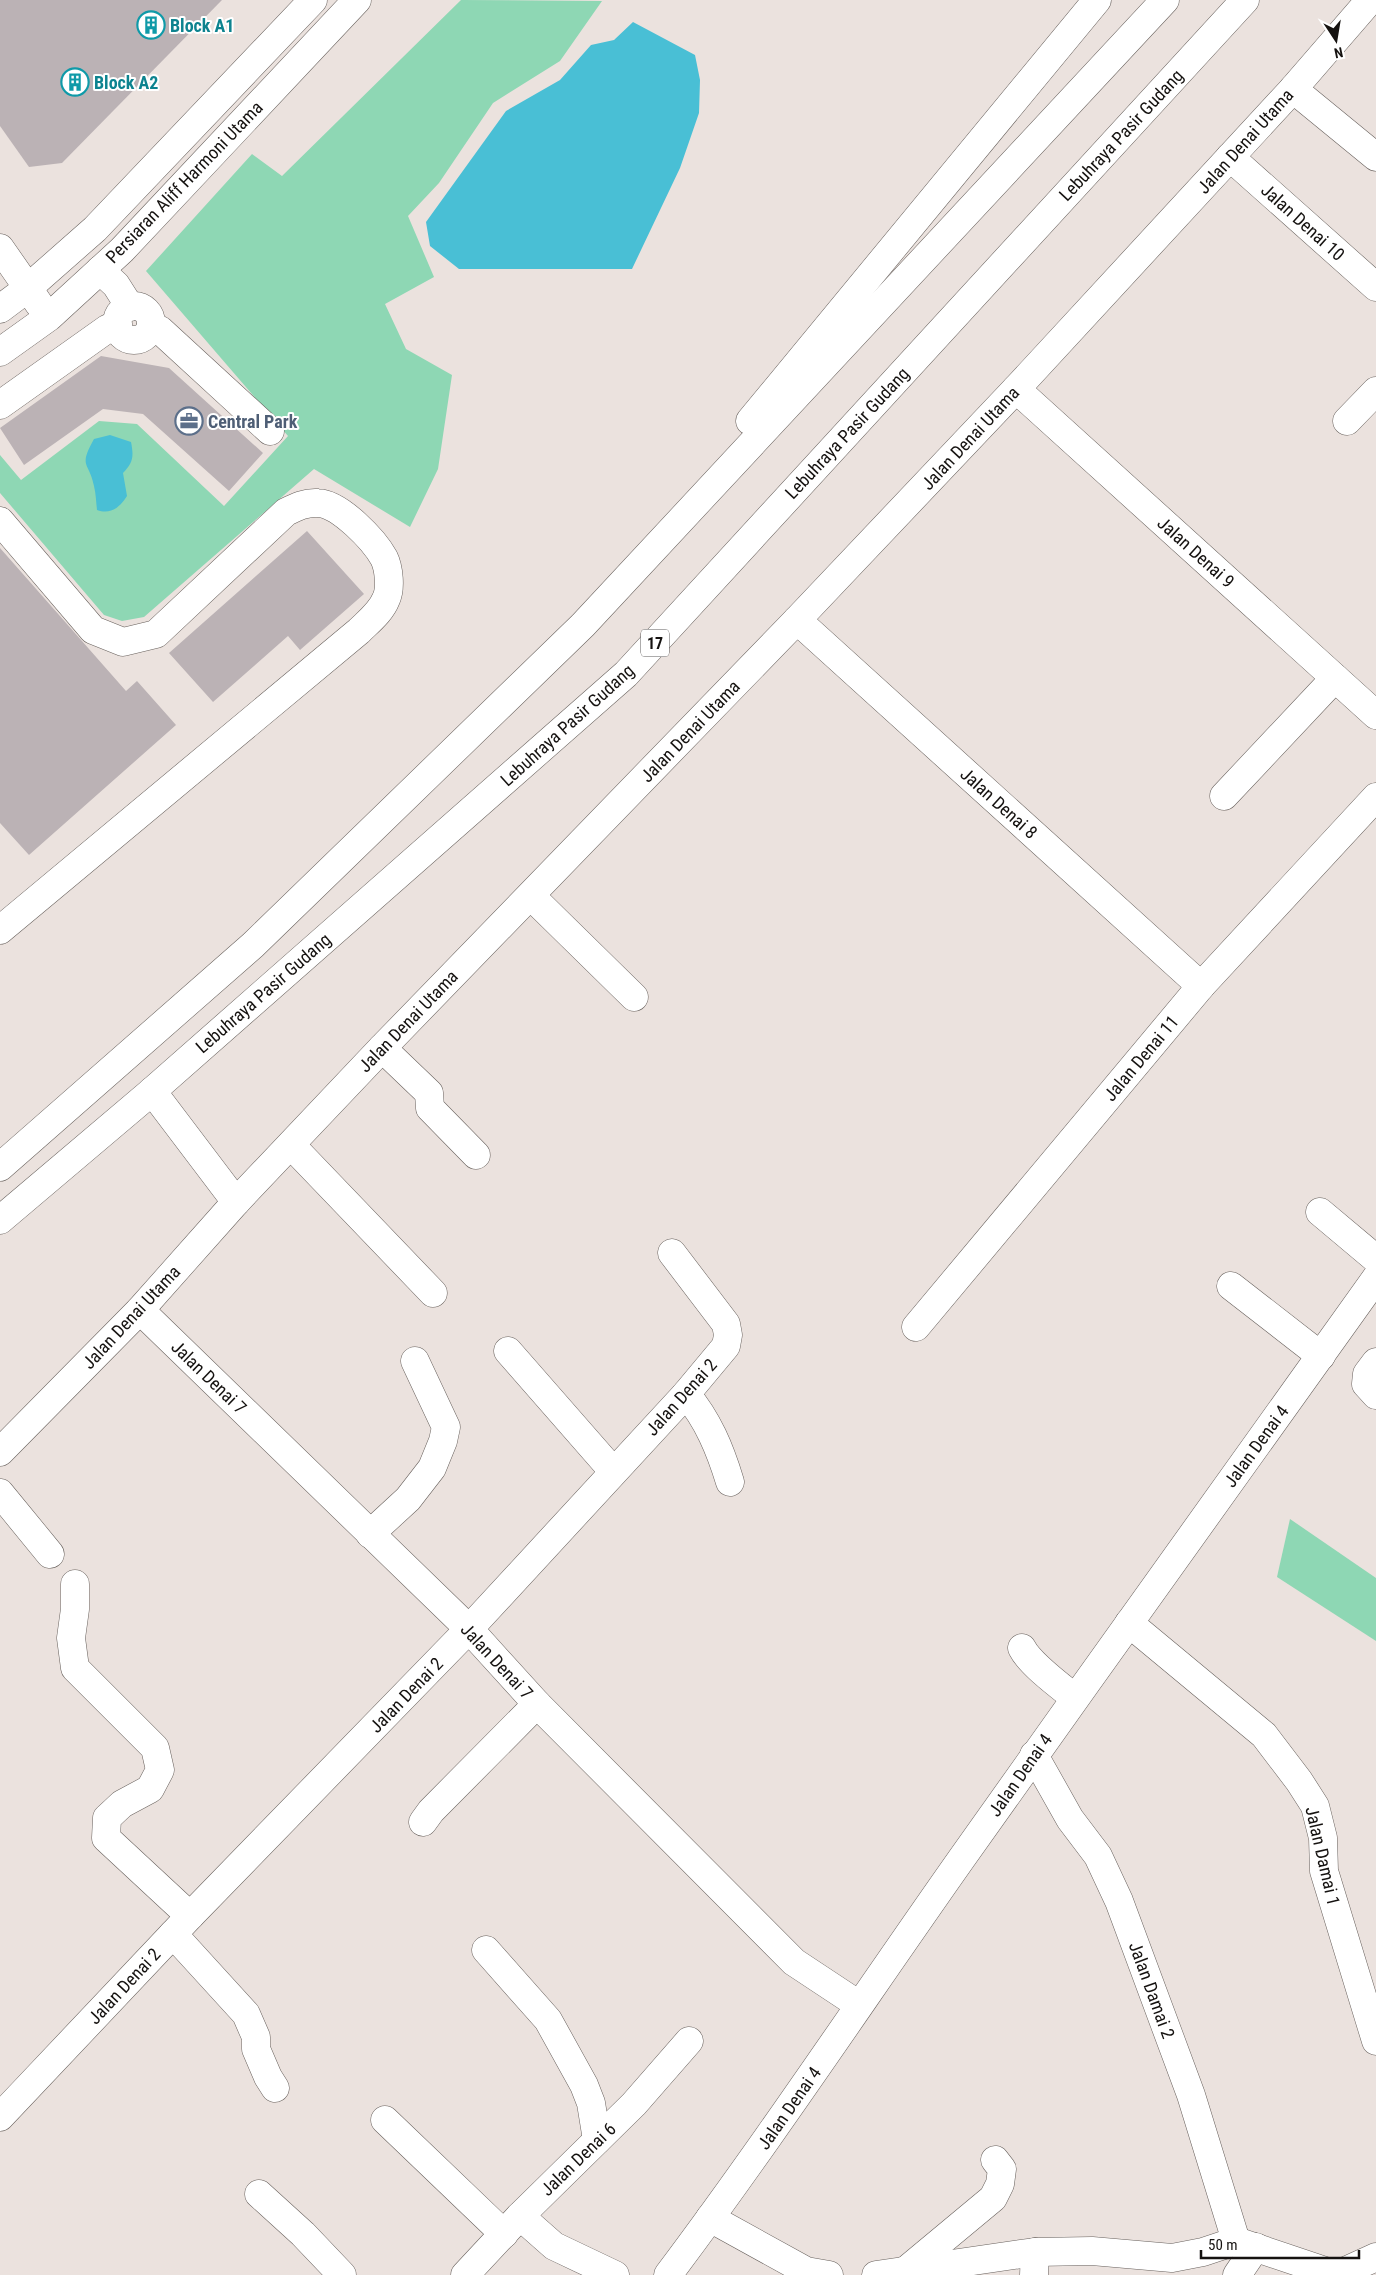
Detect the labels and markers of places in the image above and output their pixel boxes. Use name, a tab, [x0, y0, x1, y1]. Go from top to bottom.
building icon: Block A1	[136, 10, 166, 40]
place label: Block A1	[170, 15, 234, 36]
building icon: Block A2	[60, 67, 90, 97]
place label: Block A2	[94, 72, 158, 93]
office icon: Central Park	[174, 406, 204, 436]
place label: Central Park	[208, 411, 298, 432]

